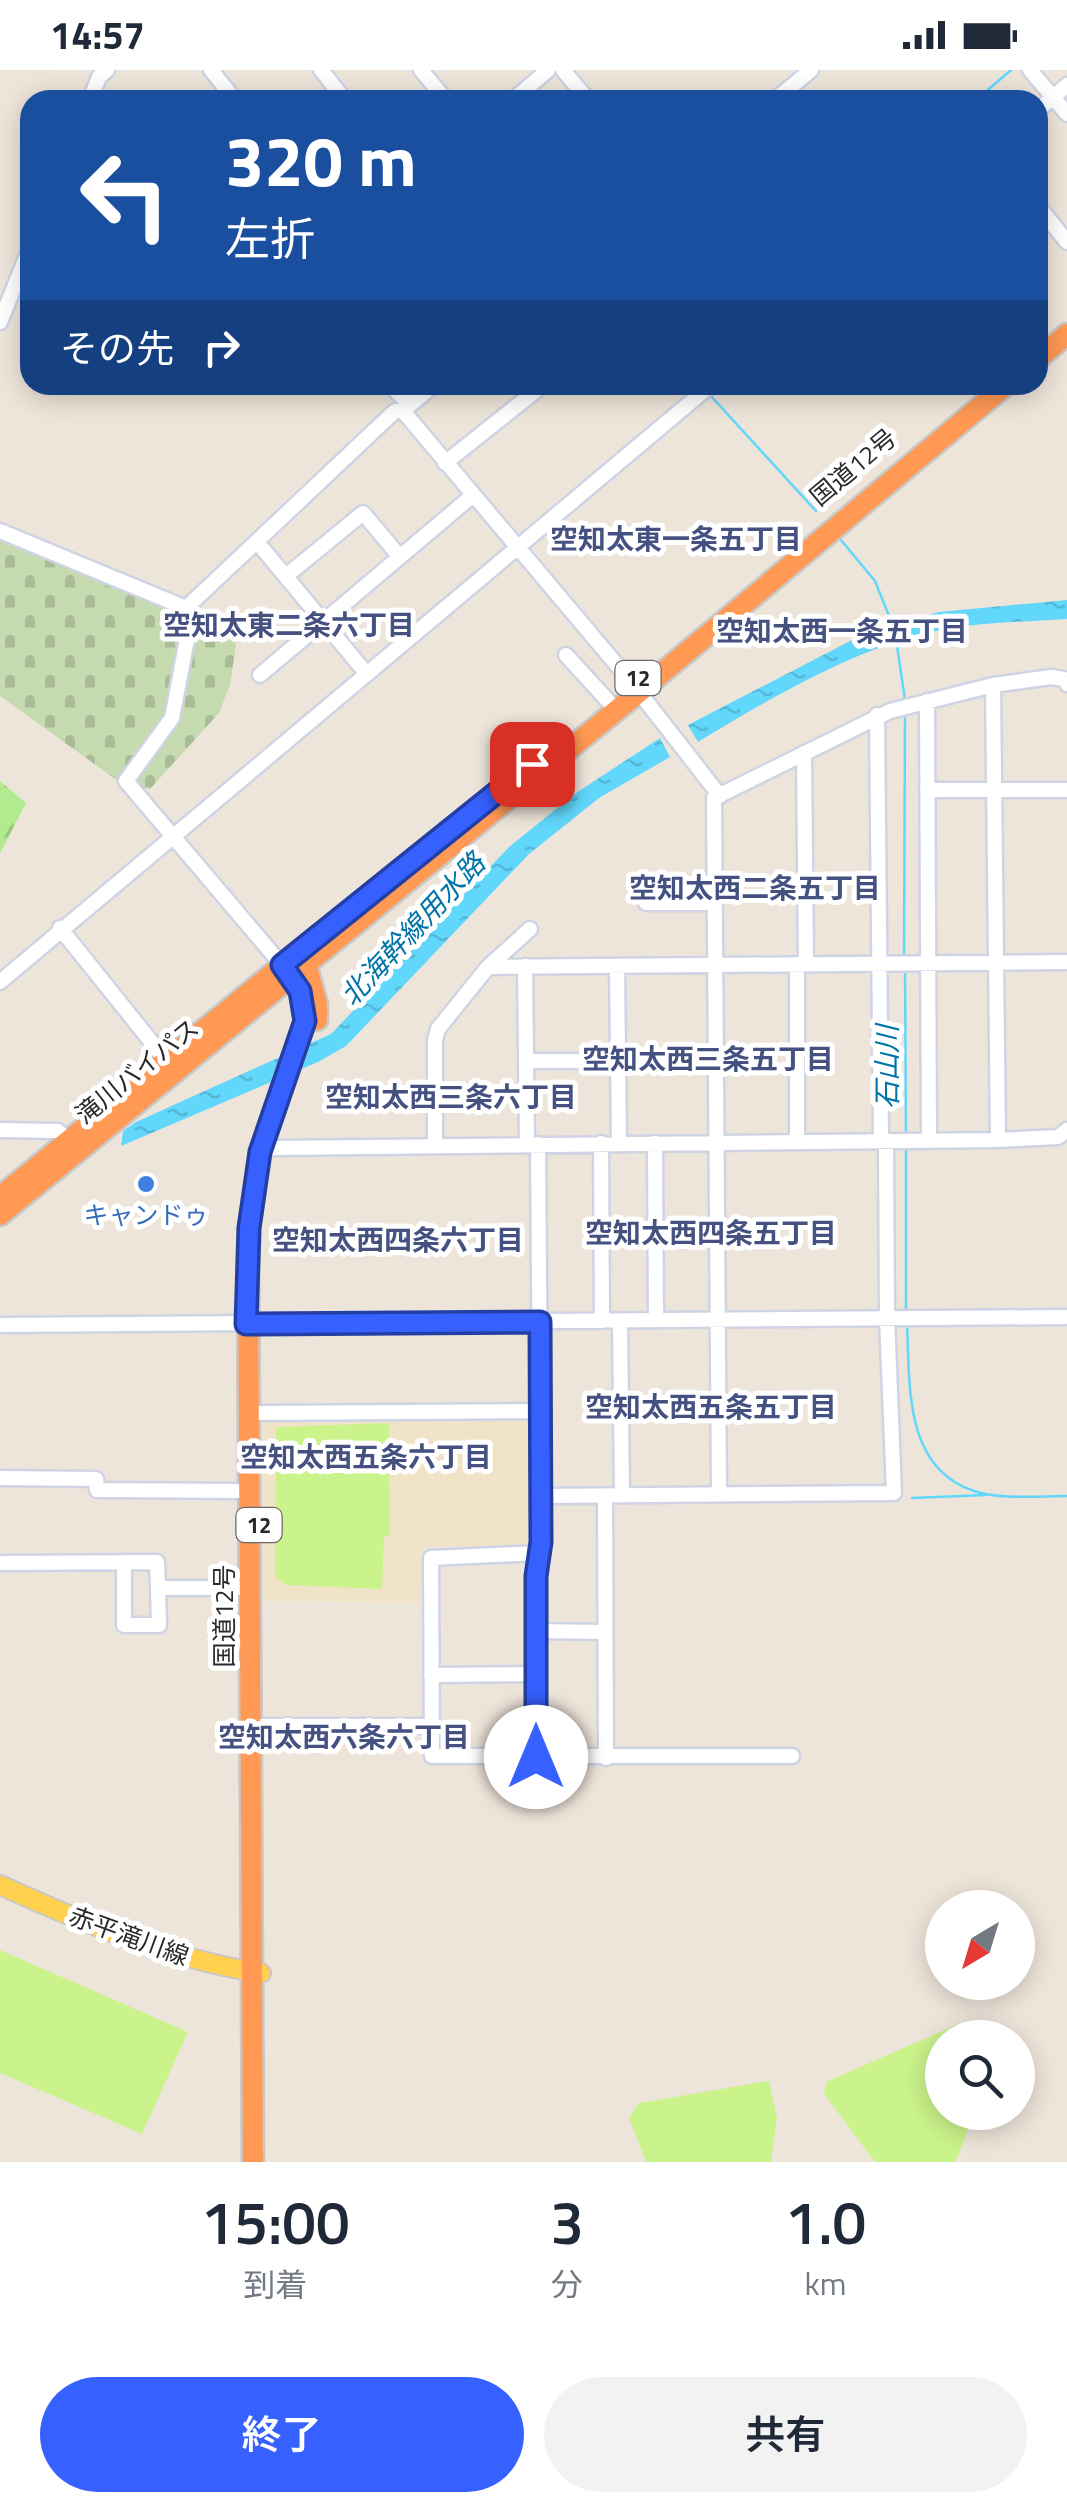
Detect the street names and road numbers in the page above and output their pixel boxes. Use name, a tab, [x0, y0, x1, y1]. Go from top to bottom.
street label: 国道12号	[801, 419, 905, 515]
road number: 12	[616, 661, 660, 695]
street label: 滝川バイパス	[67, 1009, 207, 1133]
road number: 12	[236, 1508, 282, 1542]
street label: 国道12号	[205, 1564, 243, 1668]
street label: 赤平滝川線	[64, 1897, 194, 1975]

